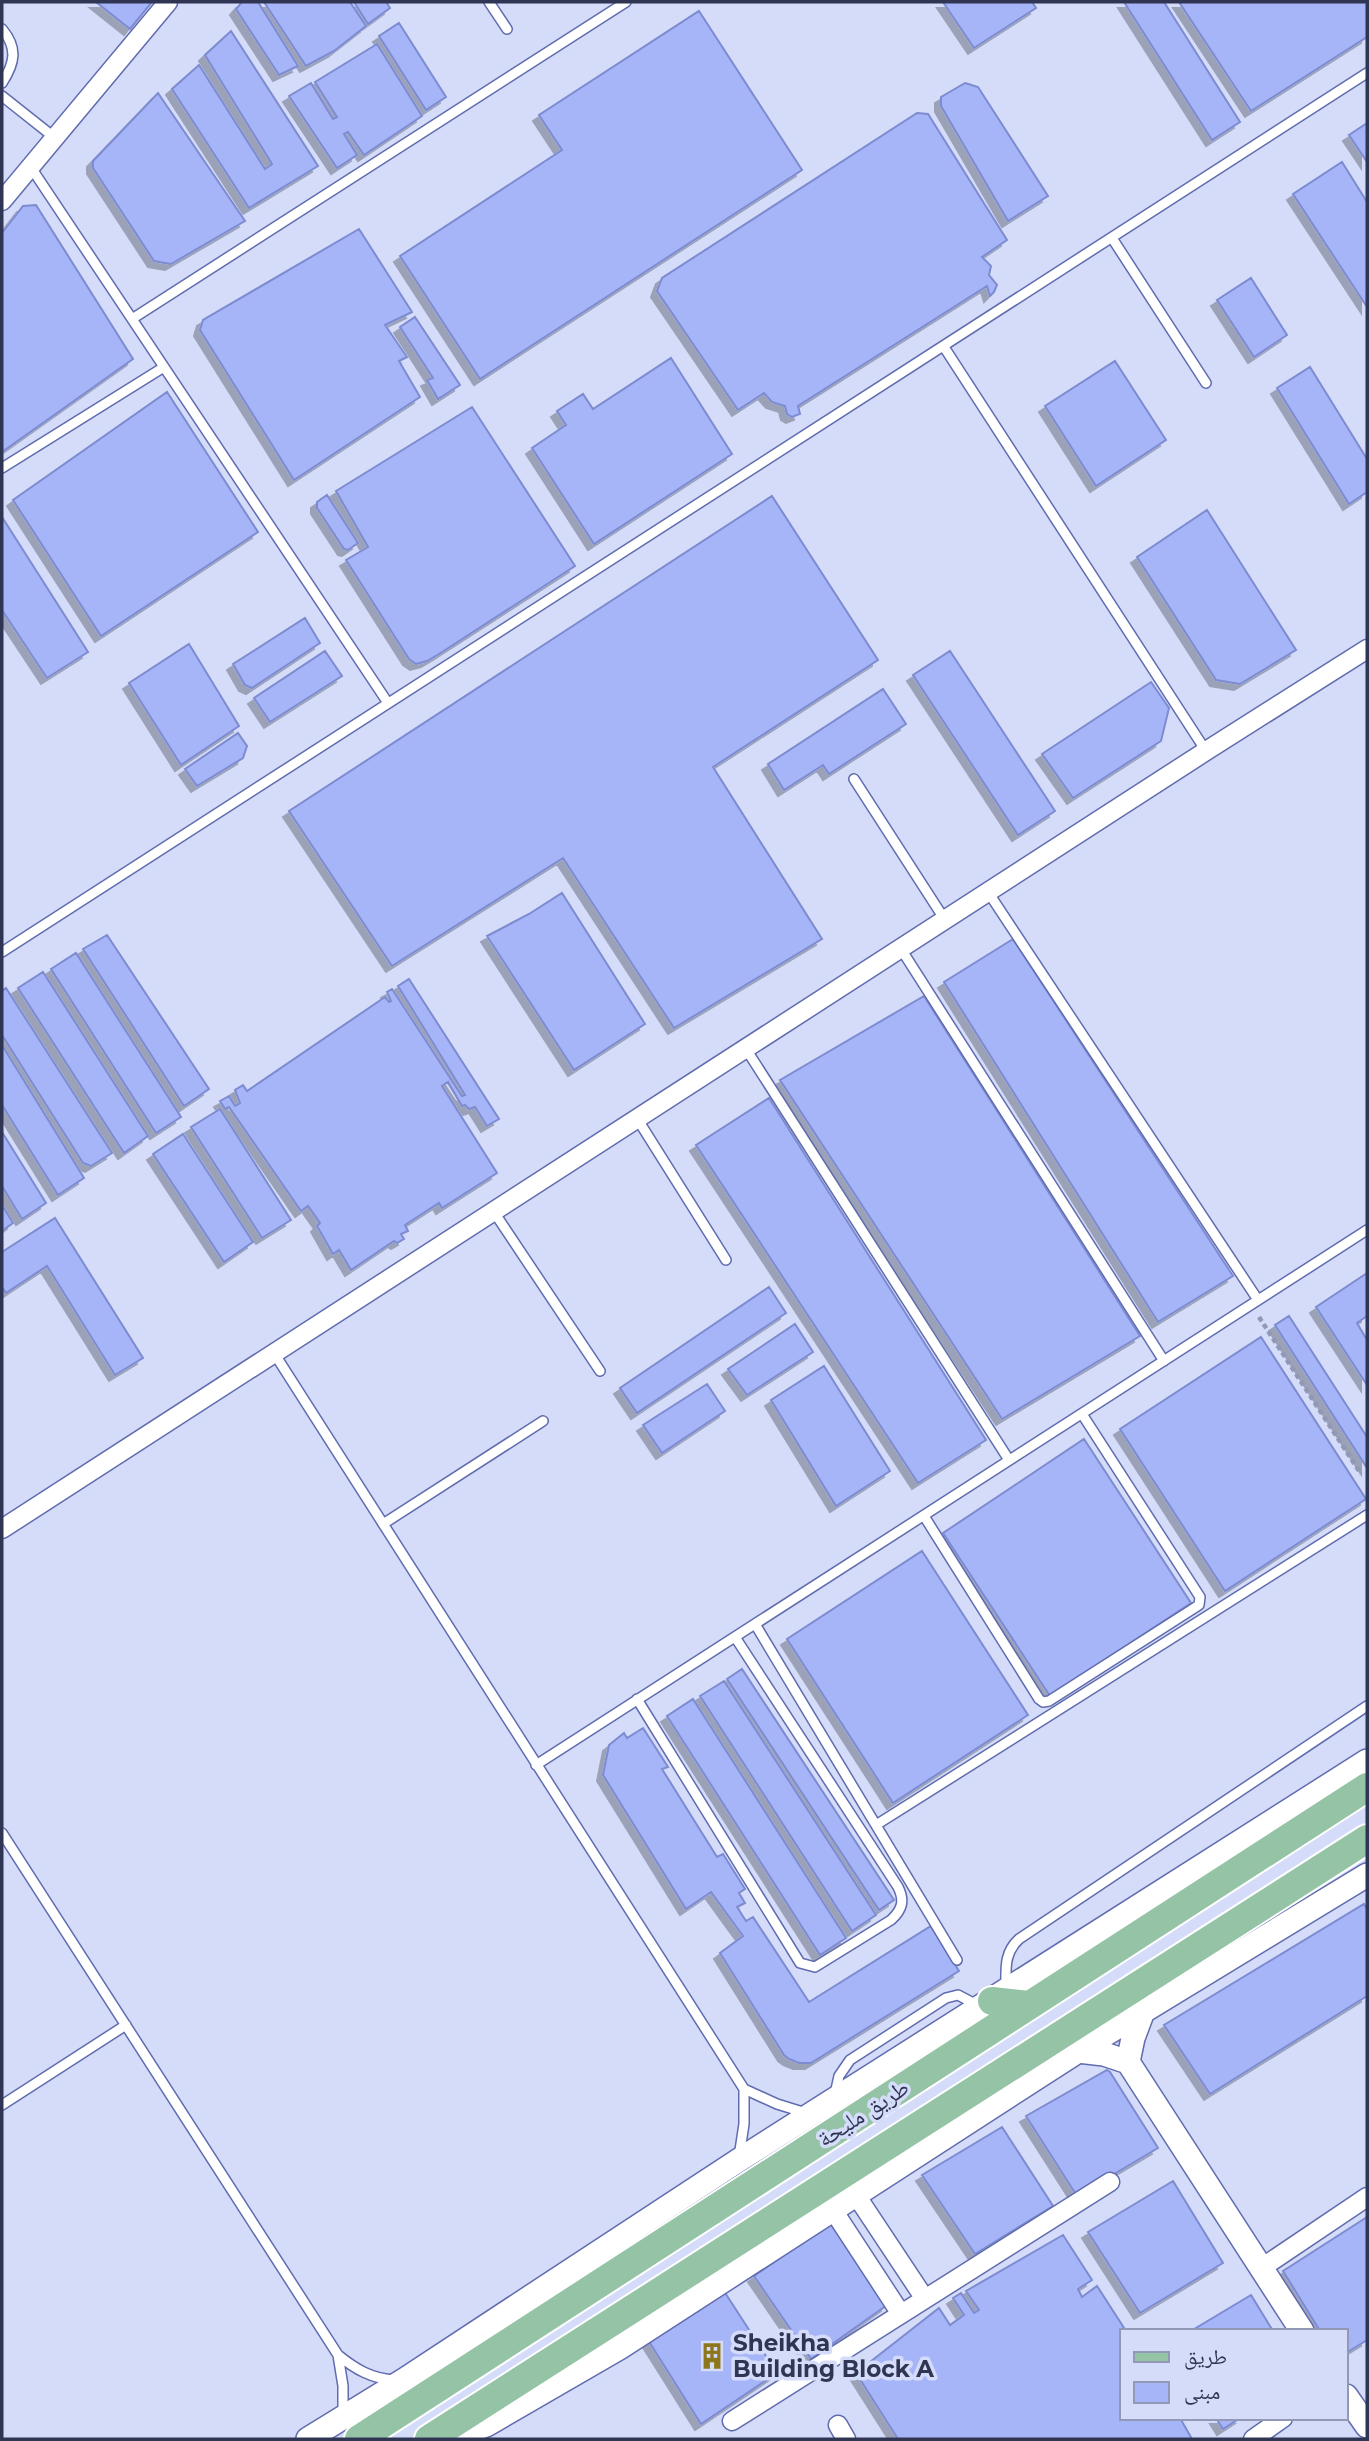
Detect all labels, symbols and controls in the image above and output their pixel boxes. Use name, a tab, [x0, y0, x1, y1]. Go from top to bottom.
street label: طريق مليحة	[812, 2073, 914, 2153]
place label: Sheikha Building Block A	[733, 2329, 934, 2383]
legend	[1120, 2329, 1348, 2420]
building icon: Sheikha Building Block A	[697, 2341, 727, 2371]
text: طريق	[1184, 2344, 1227, 2370]
text: مبنى	[1184, 2379, 1220, 2405]

